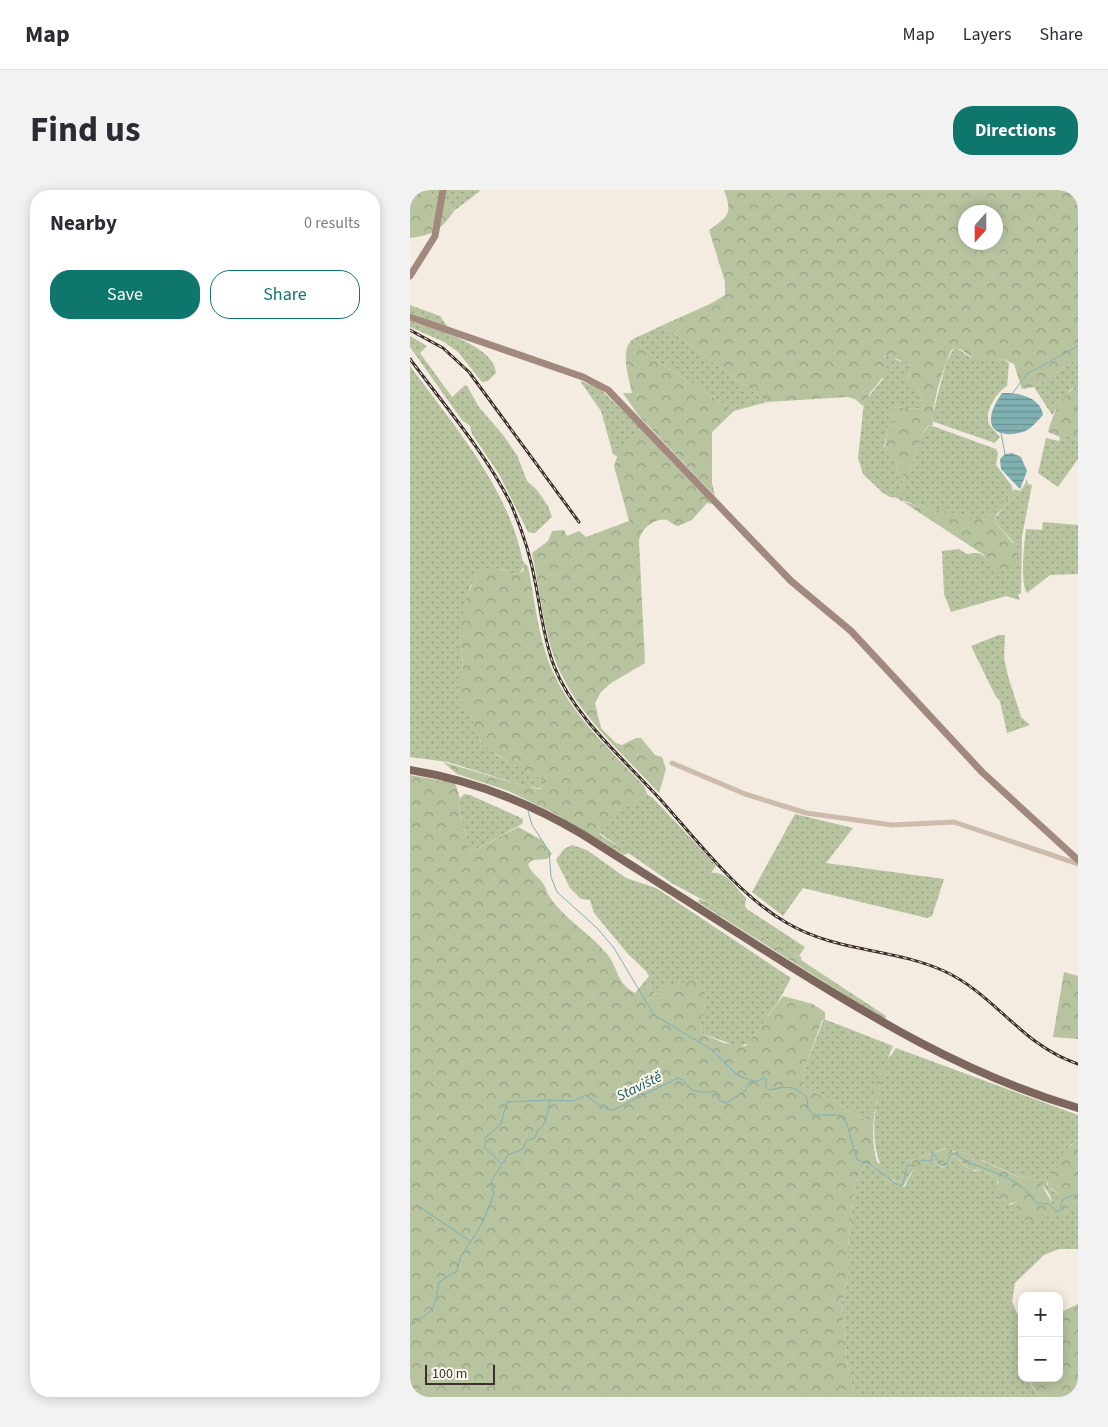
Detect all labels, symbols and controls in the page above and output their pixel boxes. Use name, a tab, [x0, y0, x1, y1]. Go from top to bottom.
text: Map	[25, 17, 70, 52]
text: Map	[903, 22, 935, 47]
text: Layers	[963, 22, 1012, 47]
text: Share	[1040, 22, 1083, 47]
text: Find us	[30, 105, 140, 155]
button: Directions	[953, 106, 1078, 155]
north arrow	[958, 205, 1003, 250]
text: Nearby	[50, 208, 117, 238]
text: 0 results	[304, 212, 360, 234]
button: Save	[50, 270, 200, 319]
button: Share	[210, 270, 360, 319]
water label: Staviště	[613, 1066, 666, 1107]
map controls	[1018, 1292, 1063, 1382]
button: +	[1018, 1292, 1063, 1337]
button: −	[1018, 1337, 1063, 1382]
scale bar	[425, 1362, 495, 1385]
text: 100 m	[432, 1364, 467, 1384]

